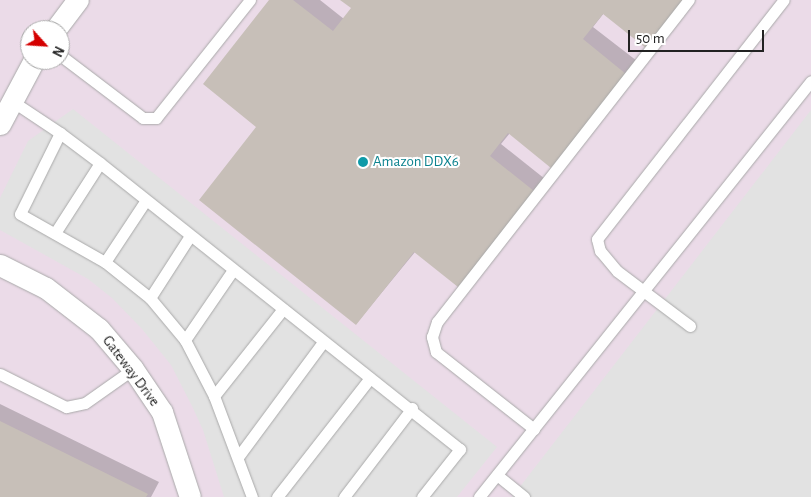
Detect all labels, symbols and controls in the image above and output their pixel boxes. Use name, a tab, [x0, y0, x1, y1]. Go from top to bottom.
north arrow	[20, 20, 70, 70]
scale bar	[631, 20, 767, 52]
text: 50 m	[636, 31, 665, 46]
text: N	[49, 44, 66, 59]
place label: Amazon DDX6	[373, 153, 459, 171]
marker: Amazon DDX6	[357, 156, 369, 168]
street label: Gateway Drive	[99, 332, 163, 410]

